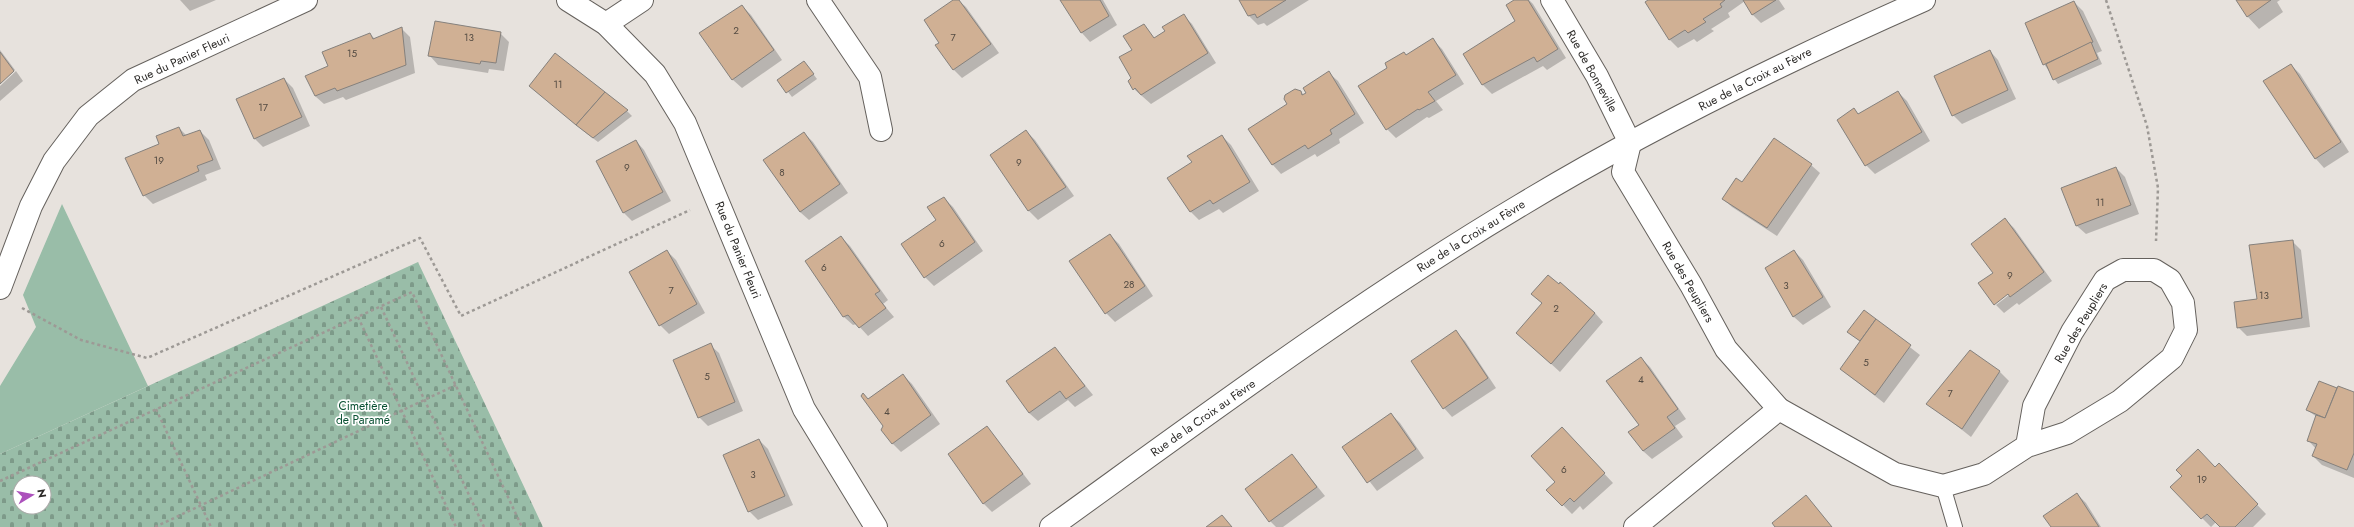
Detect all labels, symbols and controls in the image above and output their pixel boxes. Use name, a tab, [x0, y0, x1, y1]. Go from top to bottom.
house number: 2	[733, 23, 739, 38]
street label: Rue de Bonneville	[1562, 27, 1622, 115]
street label: Rue du Panier Fleuri	[131, 29, 233, 89]
house number: 13	[464, 30, 475, 45]
house number: 7	[950, 30, 956, 45]
street label: Rue de la Croix au Fèvre	[1695, 43, 1815, 115]
house number: 15	[347, 46, 357, 61]
house number: 11	[554, 77, 563, 92]
house number: 17	[258, 100, 269, 115]
house number: 19	[154, 153, 164, 168]
house number: 9	[1016, 155, 1022, 170]
house number: 9	[624, 160, 630, 175]
house number: 8	[779, 165, 785, 180]
street label: Rue de la Croix au Fèvre	[1413, 195, 1529, 277]
house number: 11	[2096, 195, 2105, 210]
street label: Rue du Panier Fleuri	[710, 199, 766, 301]
house number: 6	[939, 236, 945, 251]
street label: Rue des Peupliers	[1658, 238, 1719, 326]
house number: 6	[821, 260, 827, 275]
house number: 9	[2007, 268, 2013, 283]
house number: 28	[1123, 277, 1135, 292]
house number: 3	[1783, 278, 1789, 293]
street label: Rue des Peupliers	[2050, 279, 2112, 367]
house number: 7	[668, 283, 674, 298]
house number: 13	[2259, 288, 2270, 303]
house number: 2	[1553, 301, 1559, 316]
house number: 5	[1863, 355, 1869, 370]
house number: 5	[704, 369, 710, 384]
house number: 4	[1638, 372, 1644, 387]
street label: Rue de la Croix au Fèvre	[1147, 375, 1259, 461]
house number: 7	[1947, 386, 1953, 401]
park label: Cimetière de Paramé	[336, 397, 390, 429]
house number: 4	[884, 404, 890, 419]
house number: 6	[1561, 462, 1567, 477]
house number: 3	[750, 467, 756, 482]
house number: 19	[2197, 472, 2207, 487]
north arrow	[12, 475, 52, 515]
text: N	[33, 488, 50, 499]

